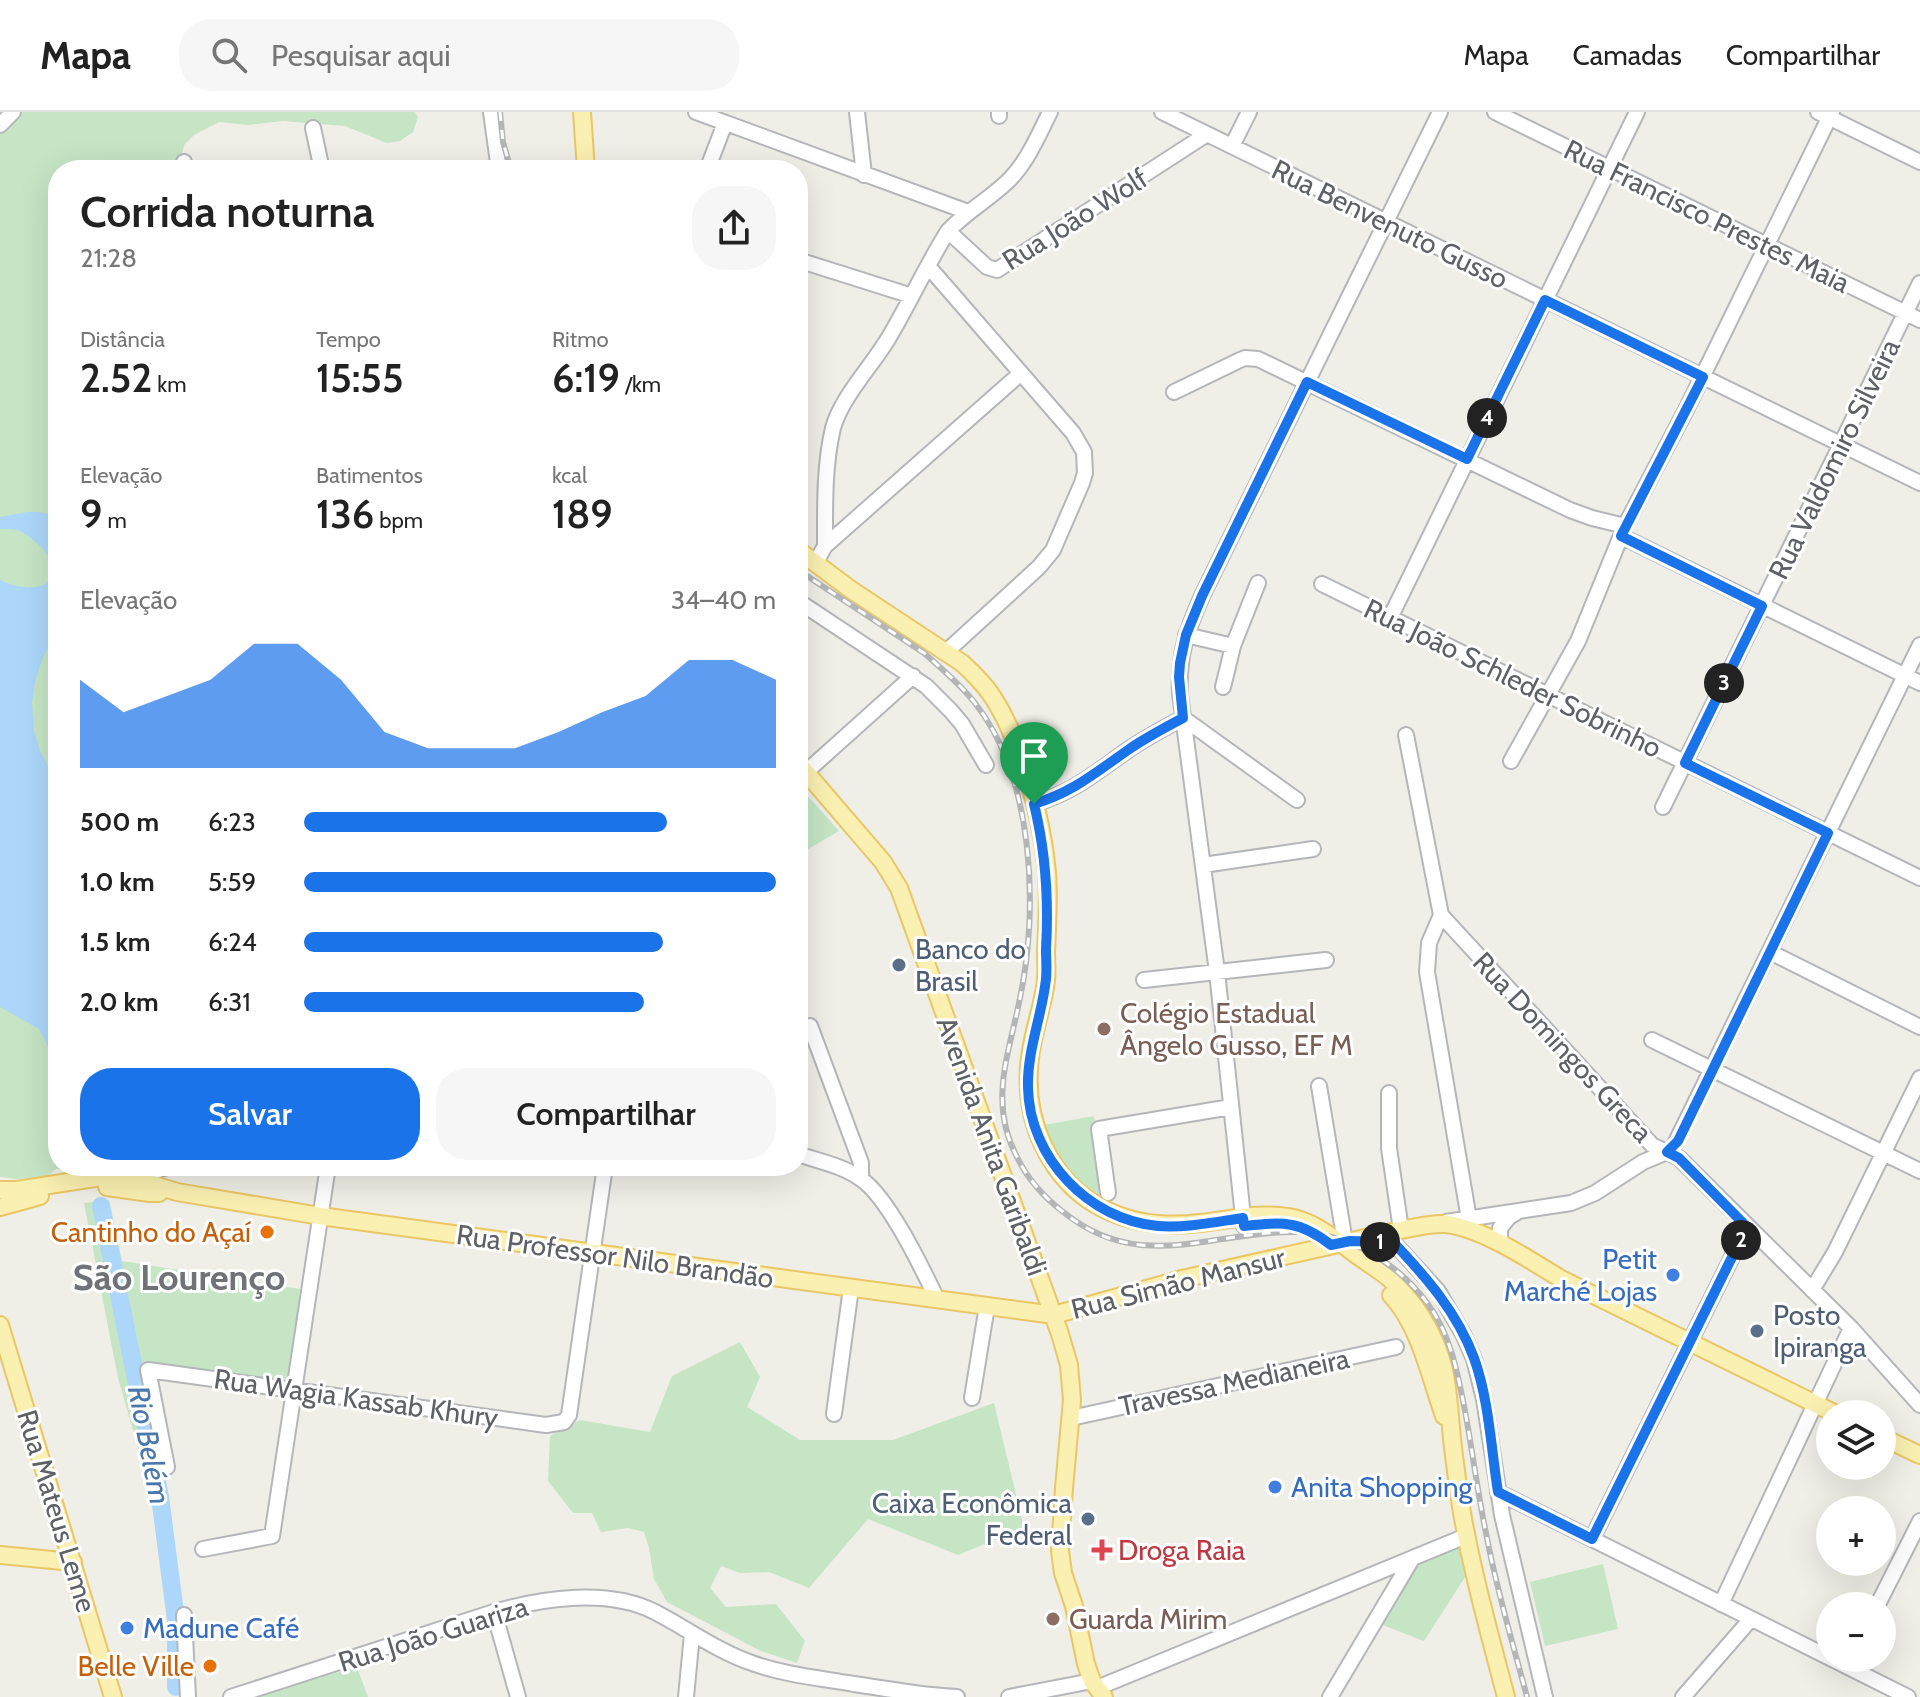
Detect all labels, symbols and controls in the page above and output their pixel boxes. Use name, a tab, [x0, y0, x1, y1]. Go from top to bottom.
search box	[179, 19, 739, 91]
text: Mapa	[40, 32, 131, 79]
icon: search	[207, 33, 251, 77]
text: Pesquisar aqui	[271, 37, 451, 74]
text: Mapa	[1464, 38, 1529, 72]
text: Camadas	[1573, 38, 1682, 72]
text: Compartilhar	[1726, 38, 1880, 72]
street label: Rua Francisco Prestes Maia	[1559, 132, 1856, 300]
street label: Rua Benvenuto Gusso	[1266, 152, 1514, 296]
street label: Rua João Wolf	[996, 161, 1154, 277]
text: Corrida noturna	[80, 185, 374, 238]
button: share	[692, 186, 776, 270]
text: 21:28	[80, 242, 137, 274]
text: Distância	[80, 326, 165, 353]
text: Tempo	[316, 326, 381, 353]
text: Ritmo	[552, 326, 609, 353]
street label: Rua Valdomiro Silveira	[1761, 333, 1907, 585]
text: 2.52	[80, 353, 152, 402]
text: 15:55	[316, 353, 403, 402]
text: 6:19	[552, 353, 620, 402]
text: km	[152, 371, 187, 398]
text: /km	[620, 371, 661, 398]
pin: 4	[1467, 398, 1507, 438]
text: 4	[1480, 404, 1494, 431]
text: Elevação	[80, 462, 162, 489]
text: Batimentos	[316, 462, 423, 489]
text: kcal	[552, 462, 587, 489]
text: 9	[80, 489, 103, 538]
text: 136	[316, 489, 374, 538]
text: 189	[552, 489, 613, 538]
text: m	[103, 507, 127, 534]
text: bpm	[374, 507, 423, 534]
text: Elevação	[80, 584, 177, 616]
text: 34–40 m	[671, 584, 776, 616]
street label: Rua João Schleder Sobrinho	[1359, 591, 1667, 765]
pin: 3	[1704, 663, 1744, 703]
text: 3	[1718, 669, 1730, 696]
pin	[1000, 722, 1068, 804]
icon: arrive	[1012, 734, 1056, 778]
text: 500 m	[80, 806, 159, 838]
text: 6:23	[208, 806, 256, 838]
text: 1.0 km	[80, 866, 155, 898]
text: 5:59	[208, 866, 256, 898]
text: 1.5 km	[80, 926, 150, 958]
text: 6:24	[208, 926, 257, 958]
place label: Banco do Brasil	[915, 932, 1026, 998]
street label: Rua Domingos Greca	[1466, 945, 1660, 1150]
marker: Banco do Brasil	[890, 956, 908, 974]
text: 2.0 km	[80, 986, 159, 1018]
text: 6:31	[208, 986, 251, 1018]
place label: Colégio Estadual Ângelo Gusso, EF M	[1120, 996, 1353, 1062]
street label: Avenida Anita Garibaldi	[929, 1012, 1055, 1280]
marker: Colégio Estadual Ângelo Gusso, EF M	[1095, 1020, 1113, 1038]
button: Salvar	[80, 1068, 420, 1160]
button: Compartilhar	[436, 1068, 776, 1160]
place label: Cantinho do Açaí	[51, 1215, 251, 1249]
street label: Rua Professor Nilo Brandão	[454, 1217, 776, 1295]
pin: 2	[1721, 1220, 1761, 1260]
pin: 1	[1360, 1222, 1400, 1262]
marker: Cantinho do Açaí	[258, 1223, 276, 1241]
text: 2	[1735, 1226, 1747, 1253]
text: 1	[1376, 1228, 1384, 1255]
street label: Rua Simão Mansur	[1067, 1240, 1289, 1326]
place label: Petit Marché Lojas	[1504, 1242, 1657, 1308]
district label: São Lourenço	[73, 1255, 285, 1299]
marker: Petit Marché Lojas	[1664, 1266, 1682, 1284]
place label: Posto Ipiranga	[1773, 1298, 1867, 1364]
marker: Posto Ipiranga	[1748, 1322, 1766, 1340]
street label: Travessa Medianeira	[1116, 1341, 1353, 1423]
street label: Rua Wagia Kassab Khury	[212, 1361, 500, 1435]
water label: Rio Belém	[120, 1382, 179, 1507]
map controls	[1816, 1400, 1896, 1672]
button: layers	[1816, 1400, 1896, 1480]
street label: Rua Mateus Leme	[10, 1406, 104, 1616]
place label: Anita Shopping	[1291, 1470, 1474, 1504]
marker: Anita Shopping	[1266, 1478, 1284, 1496]
place label: Caixa Econômica Federal	[872, 1486, 1073, 1552]
button: +	[1816, 1496, 1896, 1576]
marker: Caixa Econômica Federal	[1079, 1510, 1097, 1528]
place label: Droga Raia	[1118, 1533, 1246, 1567]
marker: Droga Raia	[1093, 1541, 1111, 1559]
street label: Rua João Guariza	[334, 1589, 532, 1679]
button: −	[1816, 1592, 1896, 1672]
place label: Guarda Mirim	[1069, 1602, 1227, 1636]
marker: Guarda Mirim	[1044, 1610, 1062, 1628]
place label: Madune Café	[143, 1611, 299, 1645]
marker: Madune Café	[118, 1619, 136, 1637]
place label: Belle Ville	[78, 1649, 194, 1683]
marker: Belle Ville	[201, 1657, 219, 1675]

